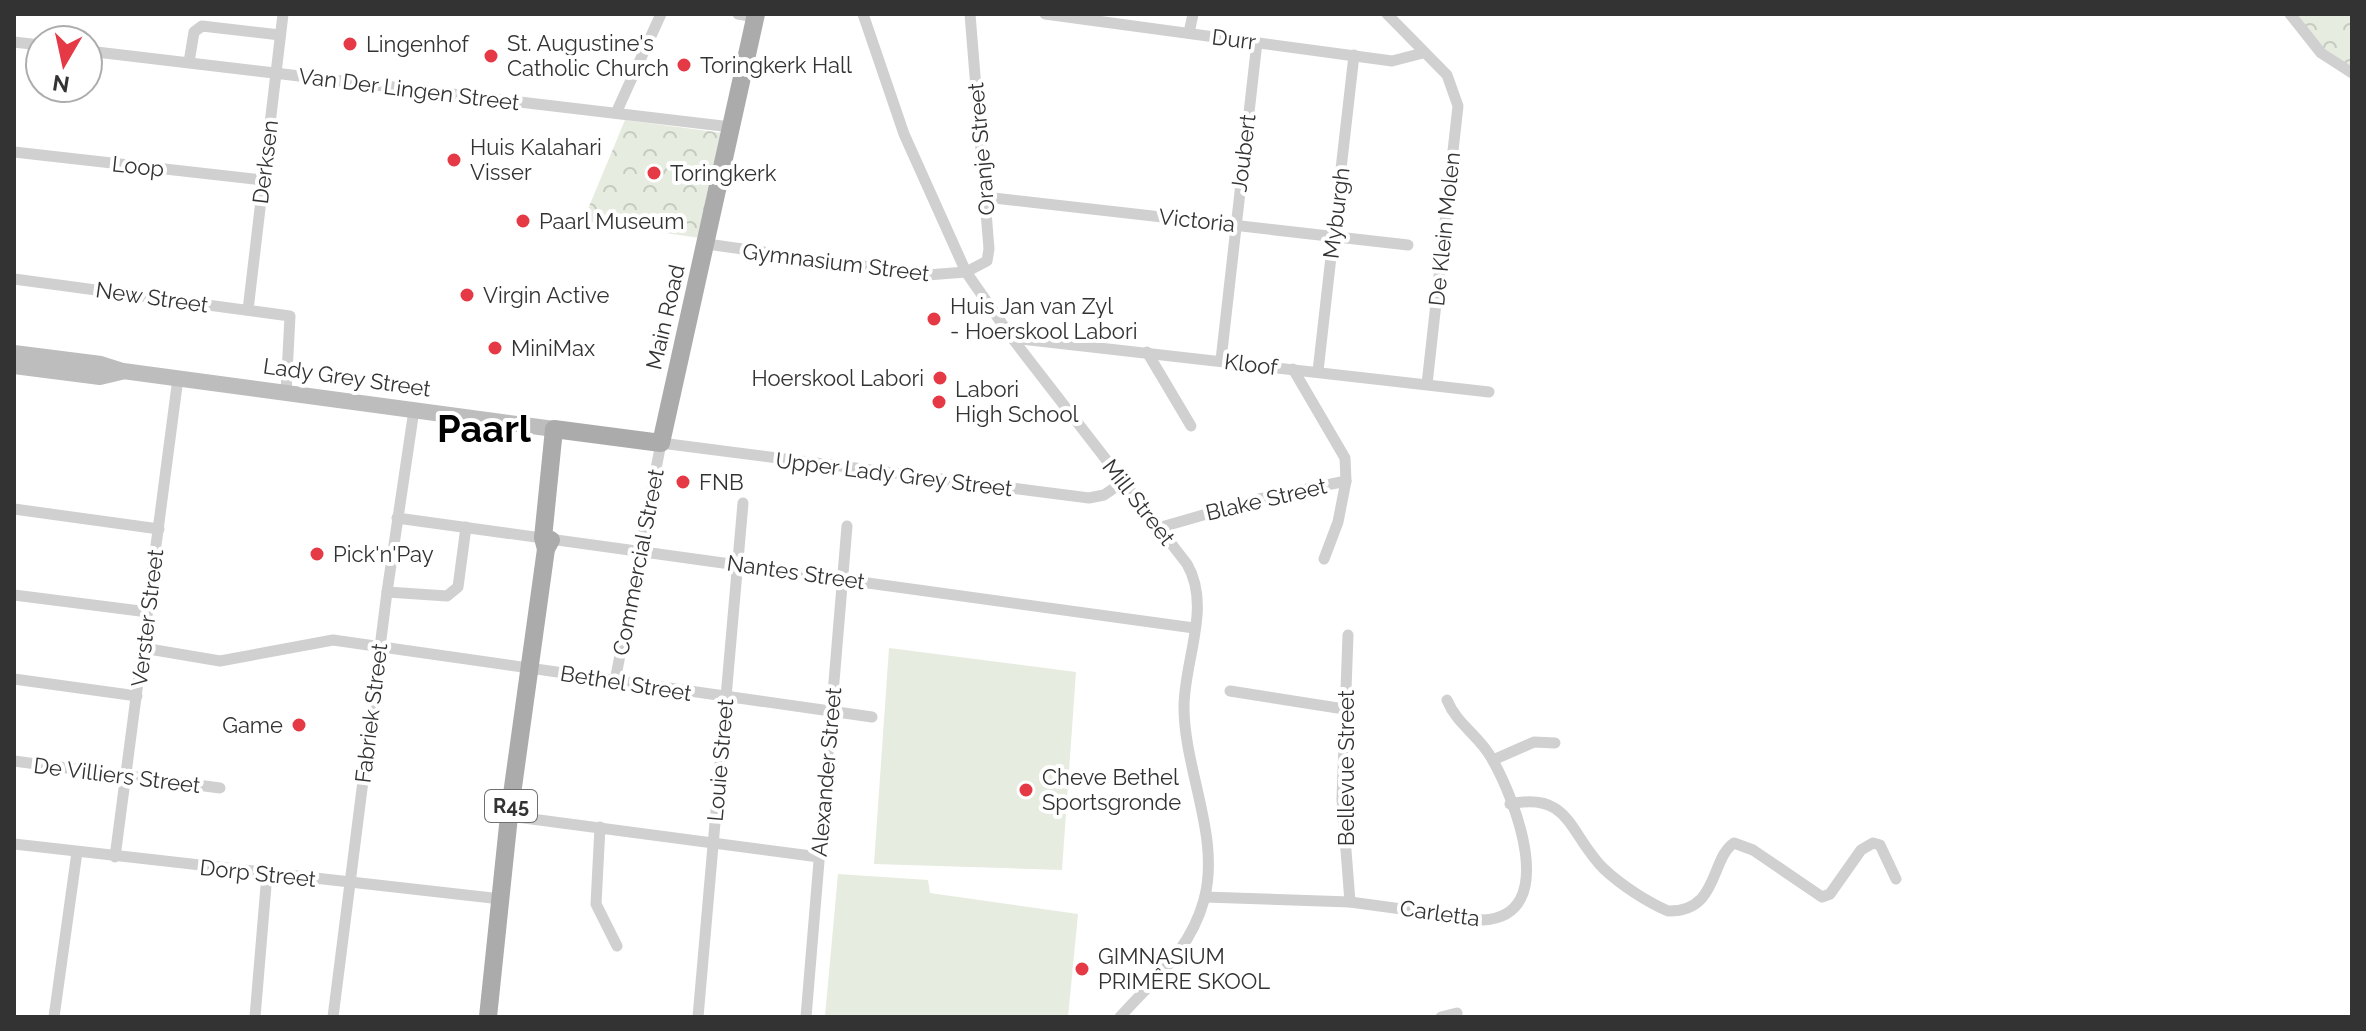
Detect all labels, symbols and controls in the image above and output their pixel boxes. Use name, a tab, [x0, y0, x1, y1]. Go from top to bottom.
street label: Durr	[1210, 23, 1258, 55]
north arrow	[24, 24, 104, 104]
place label: St. Augustine's Catholic Church	[507, 30, 669, 81]
place label: Lingenhof	[366, 31, 470, 57]
marker: Lingenhof	[341, 35, 359, 53]
marker: St. Augustine's Catholic Church	[482, 47, 500, 65]
place label: Toringkerk Hall	[700, 52, 852, 78]
marker: Toringkerk Hall	[675, 56, 693, 74]
street label: Van Der Lingen Street	[297, 63, 521, 116]
text: N	[51, 70, 71, 98]
street label: Oranje Street	[962, 81, 1000, 217]
street label: Joubert	[1225, 112, 1261, 193]
street label: Derksen	[247, 119, 283, 205]
place label: Huis Kalahari Visser	[470, 134, 602, 185]
street label: Loop	[111, 150, 165, 182]
marker: Huis Kalahari Visser	[445, 151, 463, 169]
street label: De Klein Molen	[1423, 151, 1465, 307]
place label: Toringkerk	[670, 160, 777, 186]
marker: Toringkerk	[645, 164, 663, 182]
street label: Myburgh	[1318, 166, 1354, 260]
street label: Victoria	[1158, 203, 1236, 237]
place label: Paarl Museum	[539, 208, 684, 234]
marker: Paarl Museum	[514, 212, 532, 230]
street label: Gymnasium Street	[741, 238, 931, 286]
street label: Main Road	[640, 262, 690, 372]
street label: New Street	[94, 276, 211, 318]
place label: Virgin Active	[483, 282, 609, 308]
marker: Virgin Active	[458, 286, 476, 304]
place label: Huis Jan van Zyl - Hoerskool Labori	[950, 293, 1137, 344]
marker: Huis Jan van Zyl - Hoerskool Labori	[925, 310, 943, 328]
place label: MiniMax	[511, 335, 595, 361]
marker: MiniMax	[486, 339, 504, 357]
street label: Kloof	[1223, 348, 1280, 380]
street label: Lady Grey Street	[261, 352, 433, 402]
place label: Hoerskool Labori	[751, 365, 924, 391]
marker: Hoerskool Labori	[931, 369, 949, 387]
place label: Labori High School	[955, 376, 1079, 427]
marker: Labori High School	[930, 393, 948, 411]
district label: Paarl	[437, 406, 532, 451]
street label: Upper Lady Grey Street	[774, 447, 1015, 502]
street label: Mill Street	[1097, 454, 1181, 551]
street label: Commercial Street	[607, 466, 669, 658]
place label: FNB	[699, 469, 744, 495]
street label: Blake Street	[1203, 472, 1330, 526]
marker: FNB	[674, 473, 692, 491]
place label: Pick'n'Pay	[333, 541, 434, 567]
marker: Pick'n'Pay	[308, 545, 326, 563]
street label: Verster Street	[126, 547, 168, 688]
street label: Nantes Street	[725, 549, 867, 595]
street label: Fabriek Street	[350, 641, 393, 784]
street label: Bethel Street	[559, 660, 694, 706]
street label: Alexander Street	[806, 686, 846, 858]
street label: Bellevue Street	[1333, 689, 1359, 846]
street label: Louie Street	[702, 697, 738, 822]
place label: Game	[222, 712, 283, 738]
marker: Game	[290, 716, 308, 734]
street label: De Villiers Street	[32, 752, 203, 798]
place label: Cheve Bethel Sportsgronde	[1042, 764, 1181, 815]
marker: Cheve Bethel Sportsgronde	[1017, 781, 1035, 799]
road number: R45	[485, 790, 537, 822]
street label: Dorp Street	[199, 854, 318, 892]
street label: Carletta	[1398, 895, 1482, 931]
place label: GIMNASIUM PRIMÊRE SKOOL	[1098, 943, 1270, 994]
marker: GIMNASIUM PRIMÊRE SKOOL	[1073, 960, 1091, 978]

